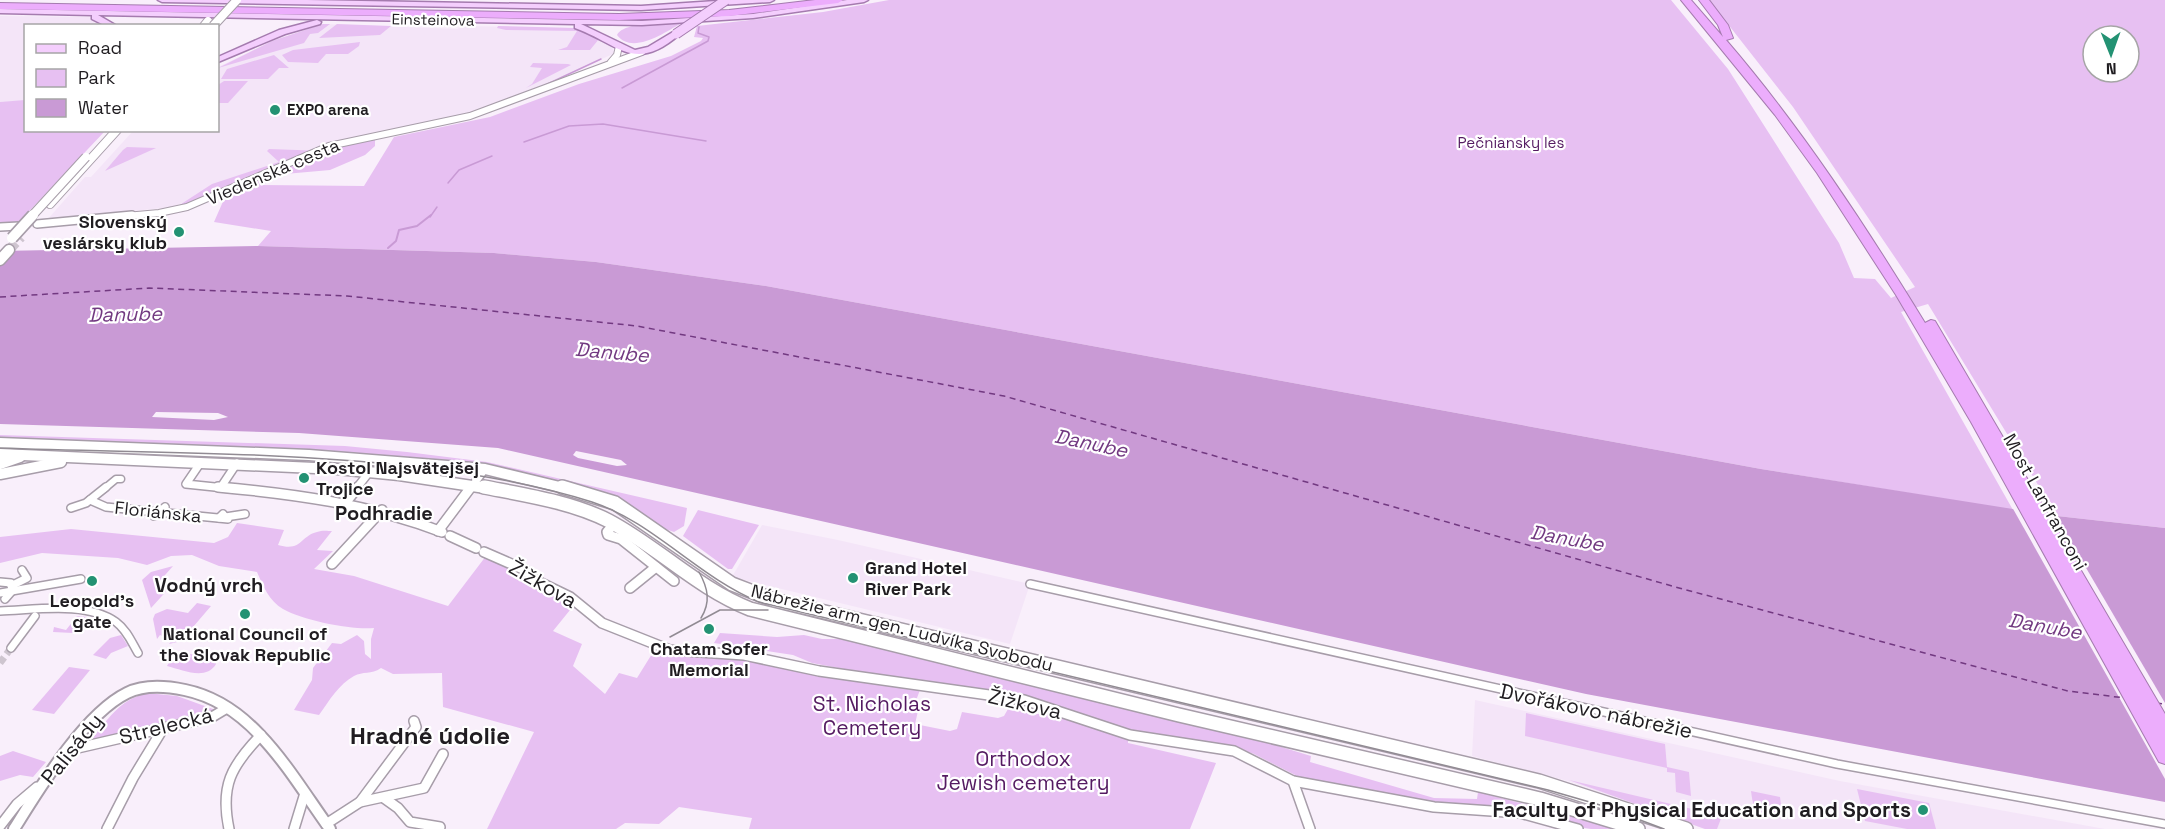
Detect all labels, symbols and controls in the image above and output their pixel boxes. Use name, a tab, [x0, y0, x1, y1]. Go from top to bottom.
street label: Einsteinova	[391, 9, 475, 30]
legend	[24, 24, 219, 132]
north arrow	[2081, 24, 2141, 84]
text: Road	[78, 36, 122, 59]
text: N	[2106, 58, 2117, 79]
text: Park	[78, 66, 116, 89]
text: Water	[78, 96, 129, 119]
place label: EXPO arena	[287, 100, 369, 119]
marker: EXPO arena	[268, 103, 282, 117]
street label: Viedenská cesta	[203, 133, 343, 210]
park label: Pečniansky les	[1458, 133, 1564, 152]
place label: Slovenský veslársky klub	[43, 210, 167, 254]
marker: Slovenský veslársky klub	[172, 225, 186, 239]
water label: Danube	[88, 300, 163, 328]
water label: Danube	[574, 336, 651, 368]
water label: Danube	[1052, 423, 1131, 464]
street label: Most Lanfranconi	[1998, 429, 2093, 574]
place label: Kostol Najsvätejšej Trojice	[316, 456, 479, 500]
marker: Kostol Najsvätejšej Trojice	[297, 471, 311, 485]
street label: Floriánska	[114, 496, 203, 527]
district label: Podhradie	[335, 500, 433, 526]
water label: Danube	[1528, 519, 1607, 557]
street label: Žižkova	[504, 553, 582, 614]
place label: Grand Hotel River Park	[865, 556, 967, 600]
marker: Grand Hotel River Park	[846, 571, 860, 585]
district label: Vodný vrch	[155, 572, 263, 598]
marker: Leopold's gate	[85, 574, 99, 588]
street label: Nábrežie arm. gen. Ludvíka Svobodu	[749, 579, 1056, 676]
place label: Leopold's gate	[50, 589, 134, 633]
marker: National Council of the Slovak Republic	[238, 607, 252, 621]
water label: Danube	[2006, 607, 2085, 645]
place label: National Council of the Slovak Republic	[159, 622, 331, 666]
marker: Chatam Sofer Memorial	[702, 622, 716, 636]
place label: Chatam Sofer Memorial	[650, 637, 768, 681]
street label: Dvořákovo nábrežie	[1497, 677, 1695, 744]
street label: Žižkova	[986, 682, 1064, 725]
park label: St. Nicholas Cemetery	[813, 690, 931, 741]
street label: Strelecká	[116, 701, 216, 750]
street label: Palisády	[35, 708, 109, 790]
district label: Hradné údolie	[350, 720, 510, 751]
park label: Orthodox Jewish cemetery	[937, 745, 1110, 796]
place label: Faculty of Physical Education and Sports	[1492, 796, 1911, 823]
marker: Faculty of Physical Education and Sports	[1916, 803, 1930, 817]

